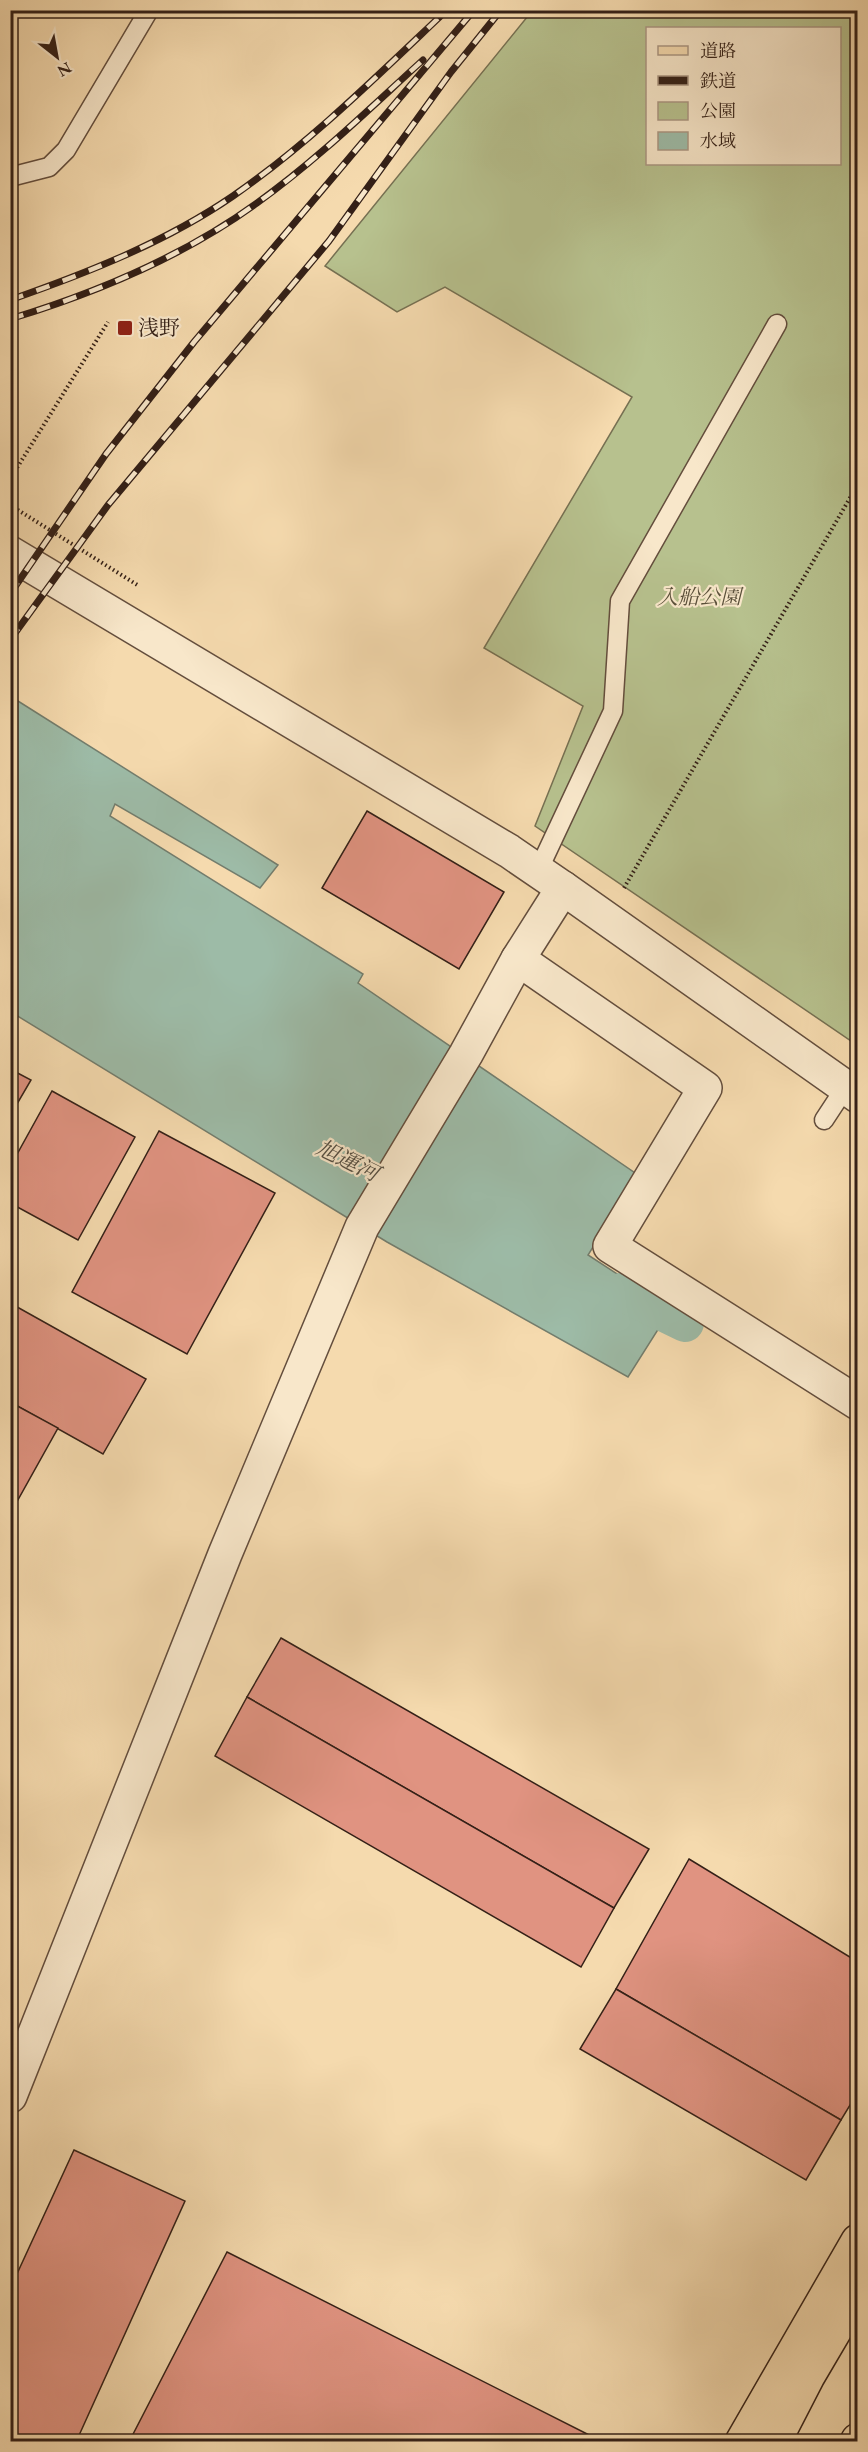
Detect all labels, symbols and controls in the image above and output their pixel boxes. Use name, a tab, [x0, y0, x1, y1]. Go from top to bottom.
north arrow	[27, 27, 87, 87]
legend	[646, 27, 841, 165]
text: 道路	[700, 39, 736, 62]
text: N	[53, 57, 75, 82]
text: 鉄道	[700, 69, 736, 92]
text: 公園	[700, 99, 736, 122]
text: 水域	[700, 129, 736, 152]
place label: 浅野	[138, 314, 180, 341]
marker: 浅野	[116, 319, 134, 337]
park label: 入船公園	[657, 583, 744, 610]
water label: 旭運河	[312, 1133, 387, 1190]

